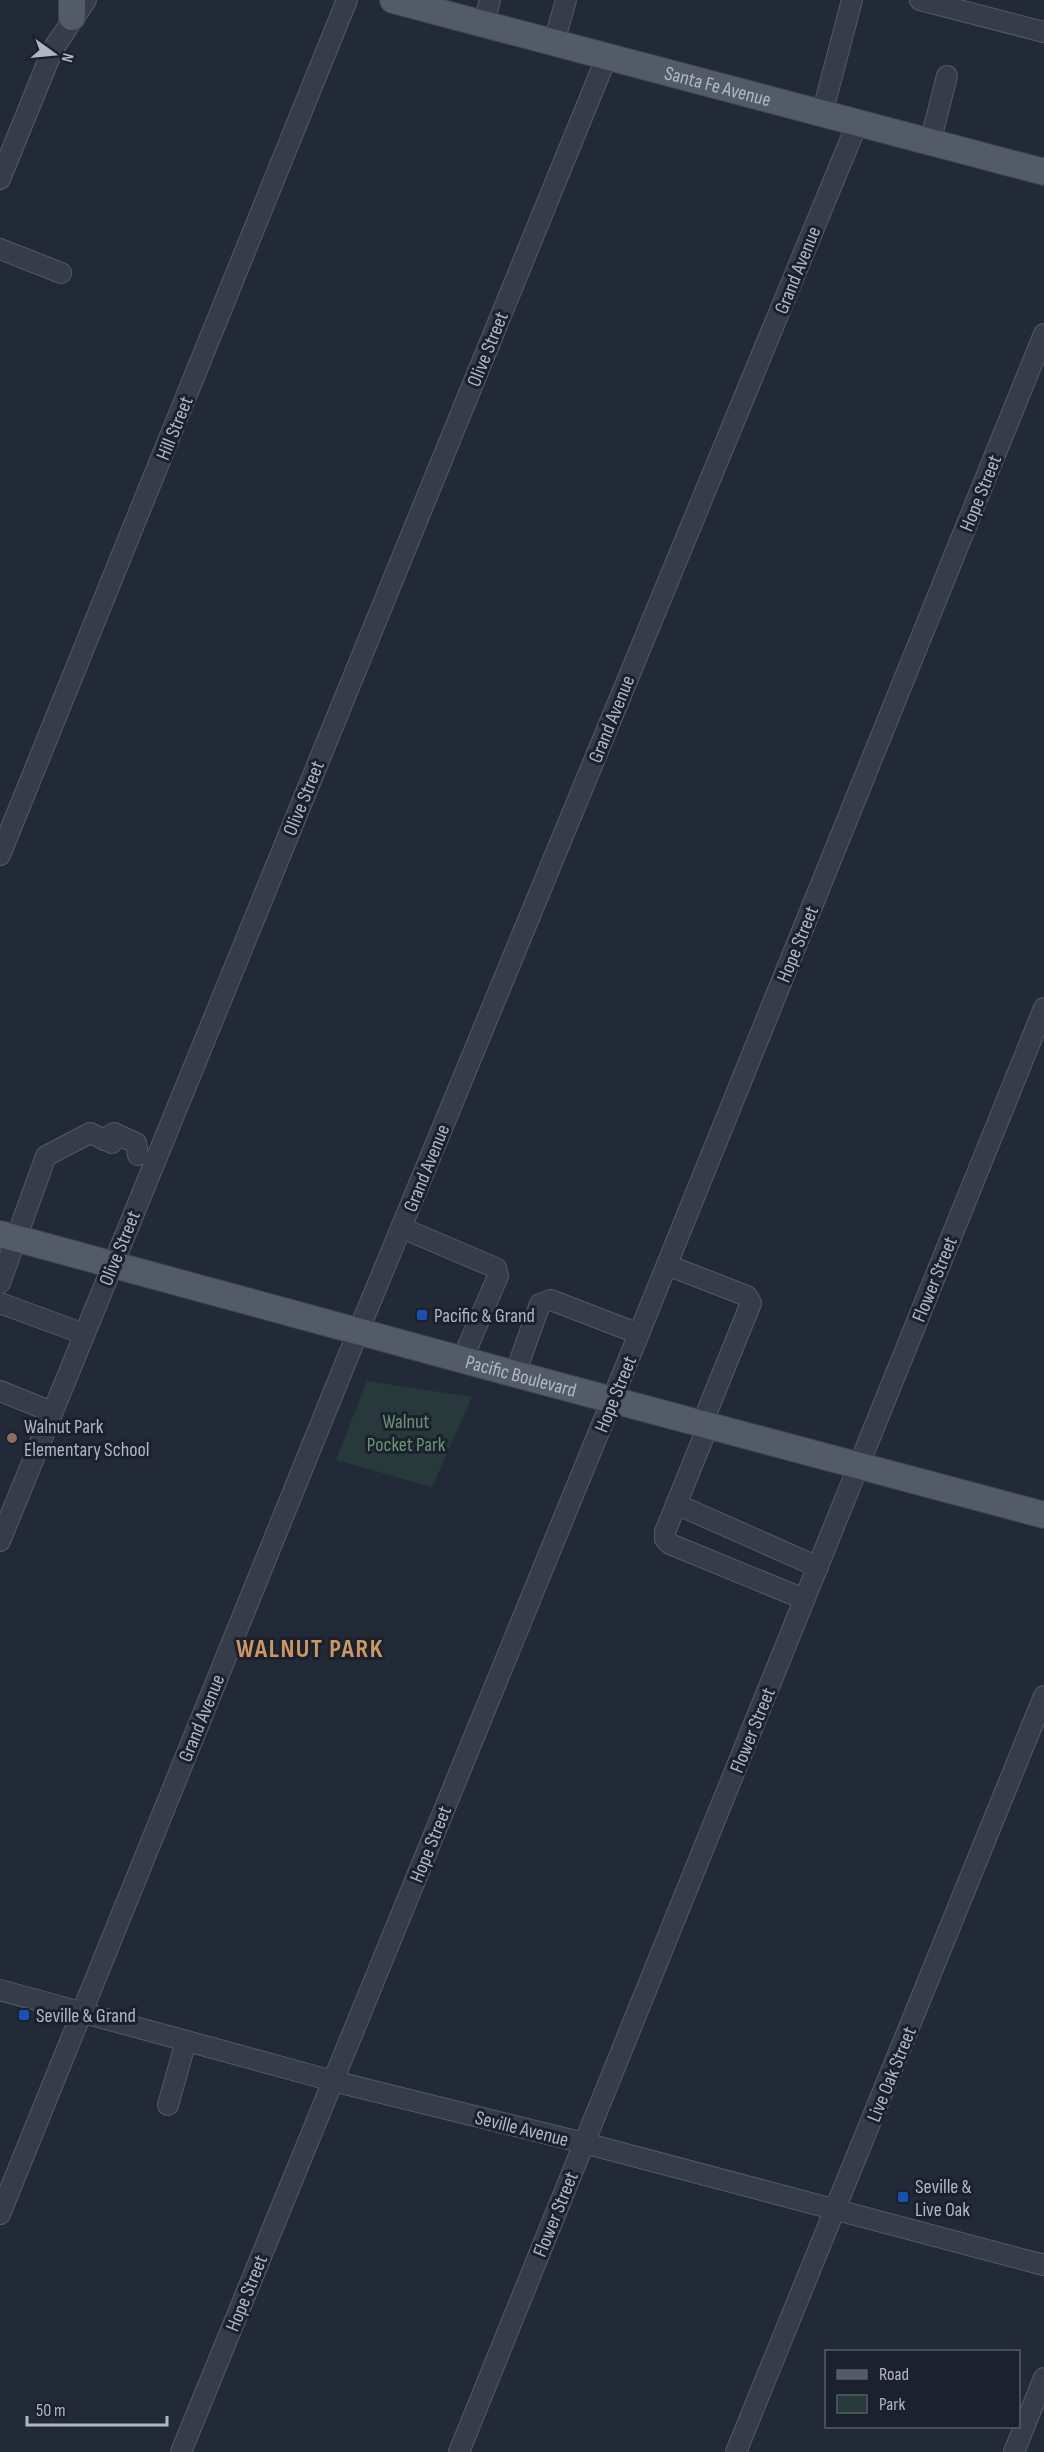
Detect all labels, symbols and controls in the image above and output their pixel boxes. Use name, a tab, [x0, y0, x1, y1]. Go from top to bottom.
north arrow	[24, 24, 84, 84]
text: N	[57, 51, 77, 64]
street label: Santa Fe Avenue	[662, 61, 774, 112]
street label: Grand Avenue	[770, 223, 826, 318]
street label: Olive Street	[462, 308, 514, 390]
street label: Hill Street	[151, 393, 199, 464]
street label: Hope Street	[955, 452, 1007, 535]
street label: Grand Avenue	[584, 672, 640, 767]
street label: Olive Street	[278, 757, 330, 839]
street label: Hope Street	[772, 903, 824, 986]
street label: Grand Avenue	[399, 1121, 455, 1216]
street label: Olive Street	[94, 1207, 146, 1289]
street label: Flower Street	[907, 1233, 963, 1326]
place label: Pacific & Grand	[434, 1304, 535, 1328]
marker: Pacific & Grand	[415, 1308, 429, 1322]
street label: Pacific Boulevard	[463, 1350, 579, 1403]
street label: Hope Street	[590, 1353, 642, 1436]
park label: Walnut Pocket Park	[367, 1410, 446, 1457]
place label: Walnut Park Elementary School	[24, 1415, 150, 1462]
marker: Walnut Park Elementary School	[5, 1431, 19, 1445]
district label: WALNUT PARK	[236, 1634, 384, 1665]
street label: Grand Avenue	[174, 1671, 230, 1766]
street label: Flower Street	[725, 1684, 781, 1777]
street label: Hope Street	[405, 1803, 457, 1886]
place label: Seville & Grand	[36, 2004, 136, 2028]
marker: Seville & Grand	[17, 2008, 31, 2022]
street label: Live Oak Street	[862, 2023, 922, 2125]
street label: Seville Avenue	[473, 2106, 571, 2152]
street label: Flower Street	[528, 2168, 584, 2261]
place label: Seville & Live Oak	[915, 2175, 972, 2222]
marker: Seville & Live Oak	[896, 2190, 910, 2204]
street label: Hope Street	[221, 2252, 273, 2335]
legend	[825, 2350, 1020, 2428]
text: Road	[879, 2364, 909, 2385]
scale bar	[27, 2389, 166, 2427]
text: Park	[879, 2394, 905, 2415]
text: 50 m	[36, 2400, 66, 2421]

